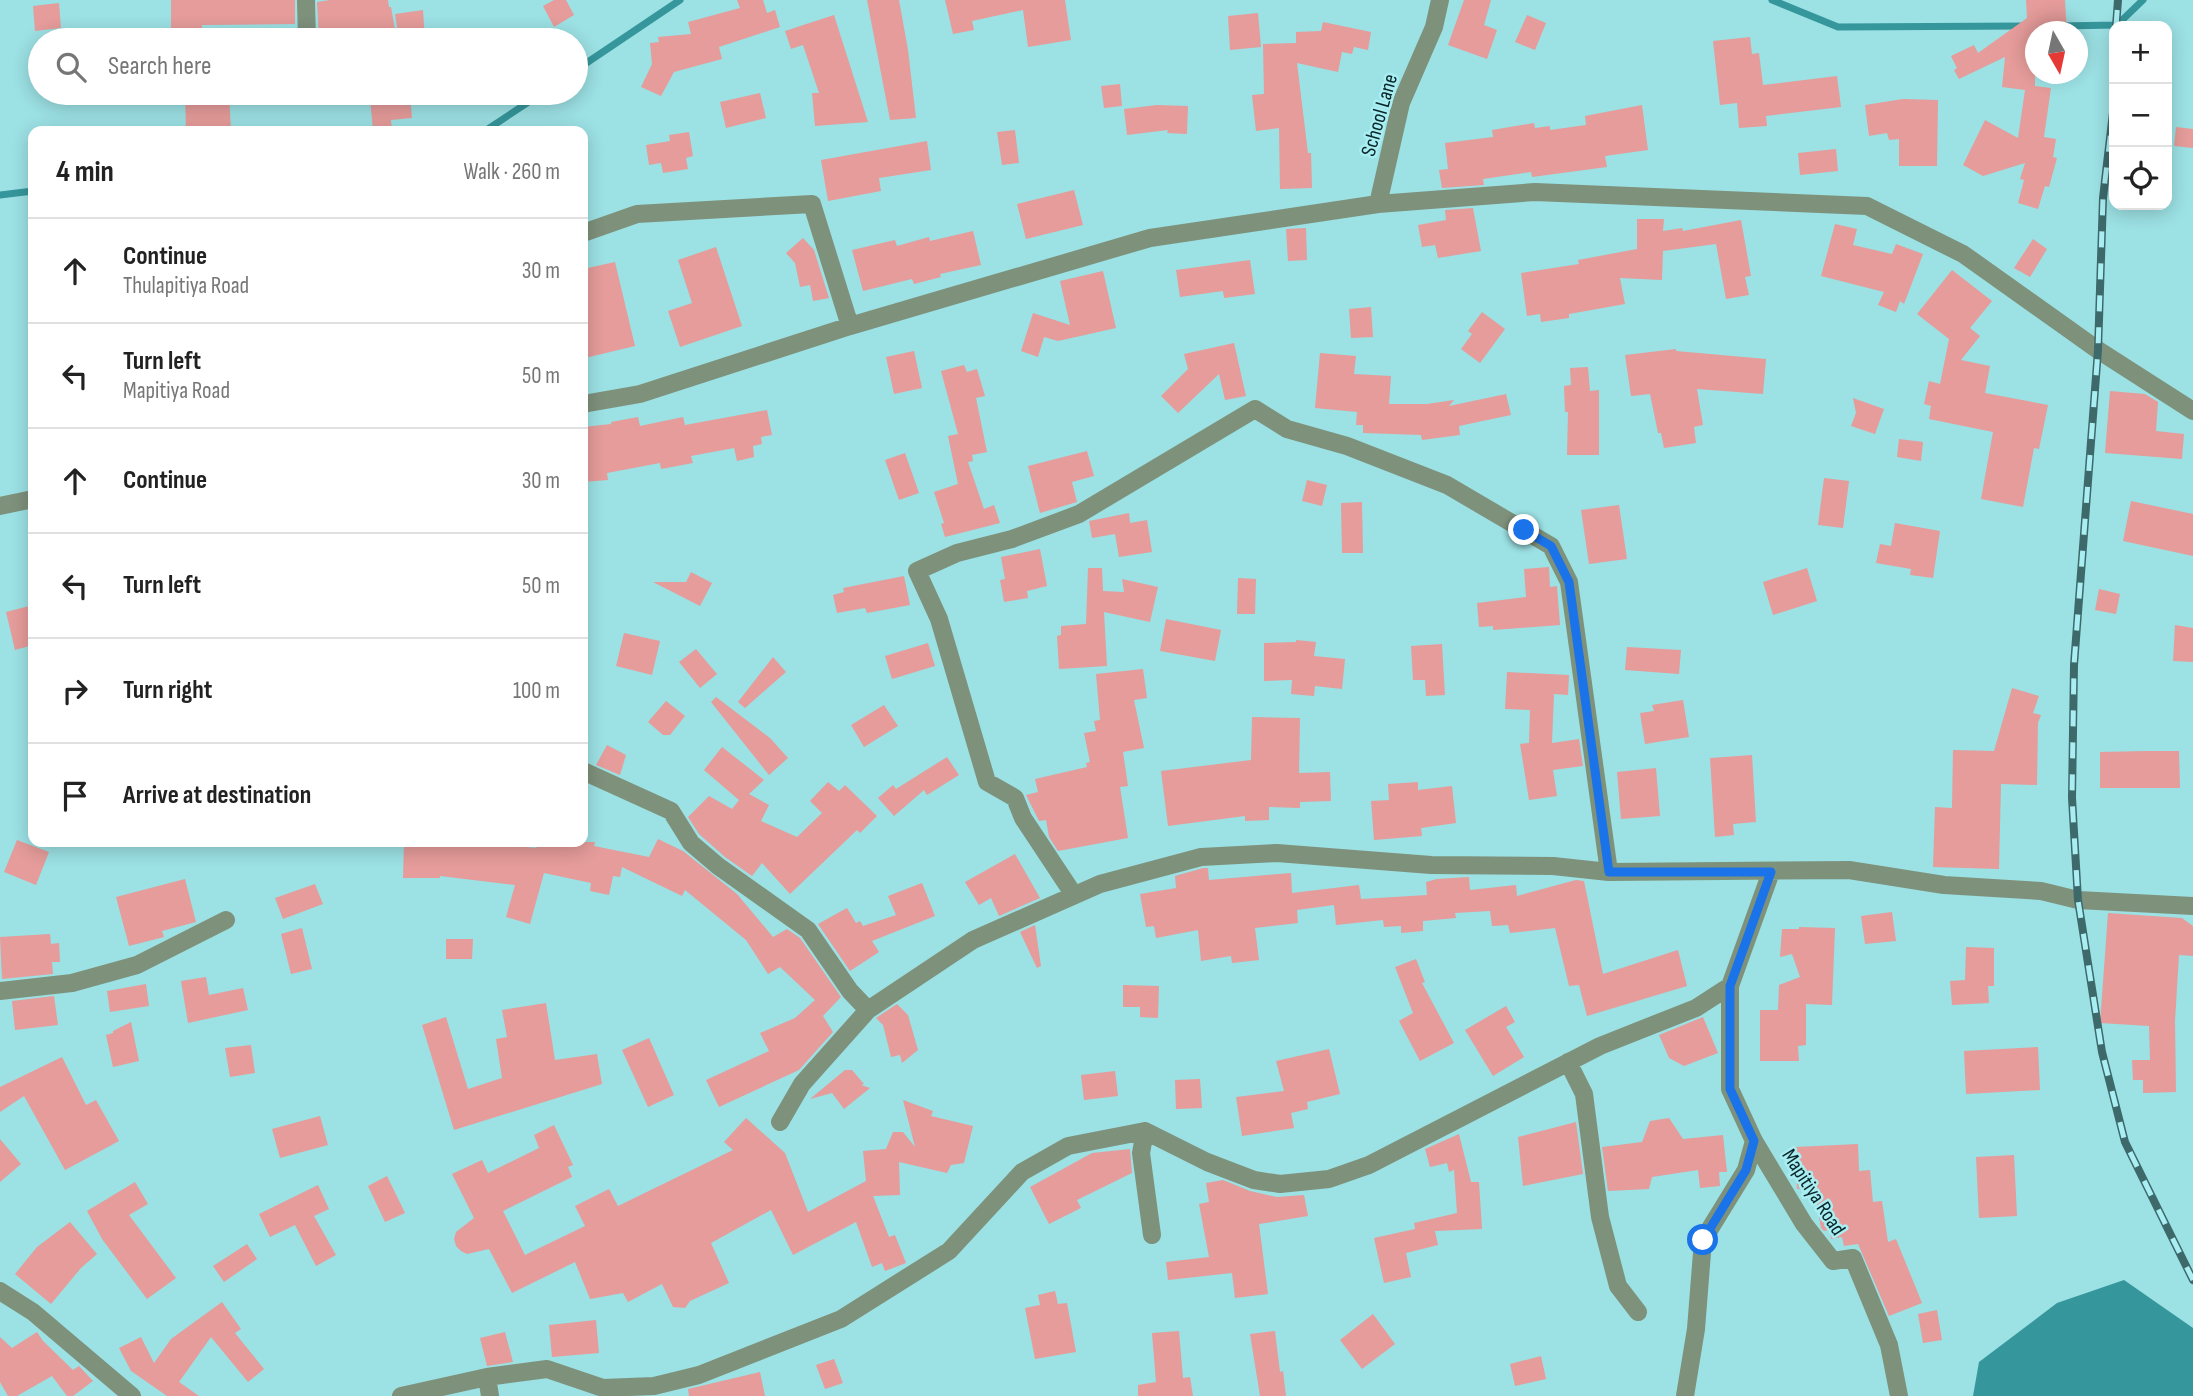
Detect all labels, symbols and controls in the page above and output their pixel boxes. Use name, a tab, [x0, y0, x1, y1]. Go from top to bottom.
north arrow	[2025, 21, 2088, 84]
map controls	[2109, 21, 2172, 210]
button: +	[2109, 21, 2172, 84]
search box	[28, 28, 588, 105]
icon: search	[52, 48, 90, 86]
text: Search here	[108, 51, 211, 82]
street label: School Lane	[1356, 71, 1403, 159]
button: −	[2109, 84, 2172, 147]
button: locate	[2109, 147, 2172, 210]
text: 4 min	[56, 154, 114, 190]
text: Walk · 260 m	[464, 158, 560, 186]
text: Continue	[123, 241, 207, 272]
icon: ahead	[56, 252, 94, 290]
text: 30 m	[522, 257, 560, 285]
text: Thulapitiya Road	[123, 272, 249, 300]
text: Turn left	[123, 346, 201, 377]
icon: left	[56, 357, 94, 395]
text: 50 m	[522, 362, 560, 390]
text: Mapitiya Road	[123, 377, 230, 405]
icon: ahead	[56, 462, 94, 500]
text: Continue	[123, 465, 207, 496]
text: 30 m	[522, 467, 560, 495]
route end	[1508, 514, 1539, 545]
icon: left	[56, 567, 94, 605]
text: Turn left	[123, 570, 201, 601]
text: 50 m	[522, 572, 560, 600]
icon: right	[56, 672, 94, 710]
text: Turn right	[123, 675, 212, 706]
text: 100 m	[513, 677, 560, 705]
icon: arrive	[56, 777, 94, 815]
text: Arrive at destination	[123, 780, 311, 811]
street label: Mapitiya Road	[1776, 1145, 1851, 1240]
route start	[1687, 1224, 1718, 1255]

